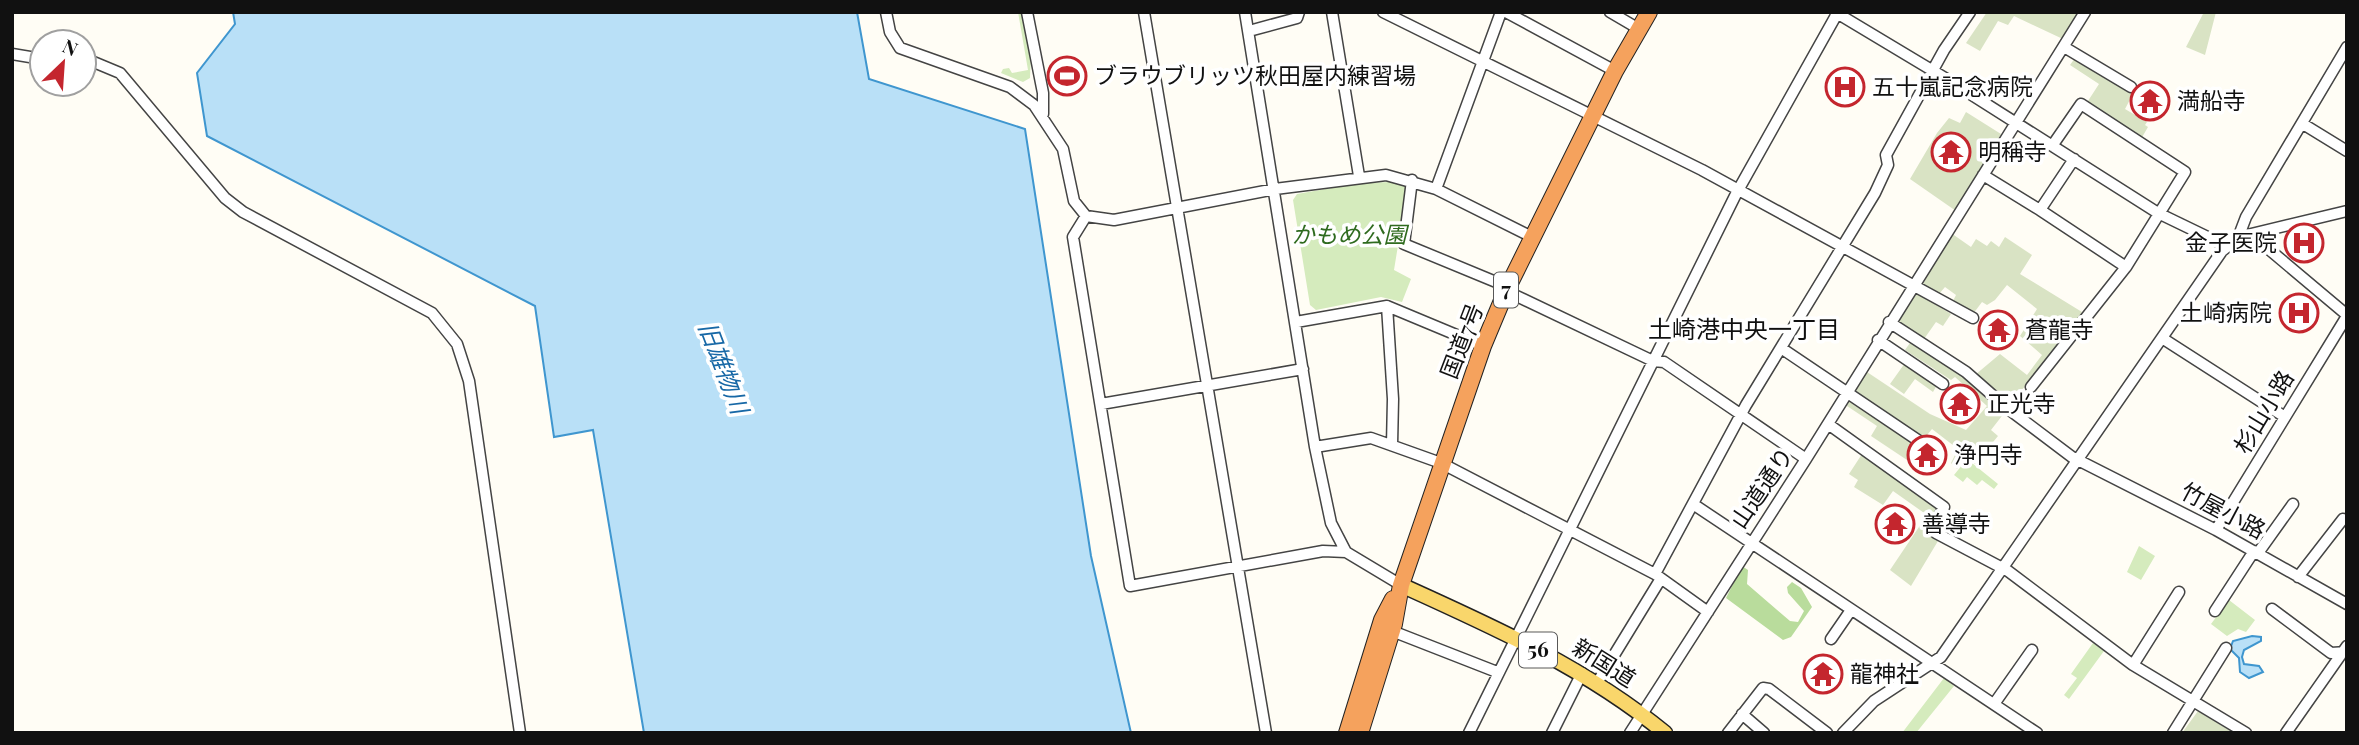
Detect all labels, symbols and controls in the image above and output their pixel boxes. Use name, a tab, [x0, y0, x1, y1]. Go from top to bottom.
north arrow	[28, 28, 98, 98]
text: N	[59, 32, 83, 61]
sports icon: ブラウブリッツ秋田屋内練習場	[1046, 55, 1088, 97]
place label: ブラウブリッツ秋田屋内練習場	[1094, 59, 1416, 90]
hospital icon: 五十嵐記念病院	[1824, 66, 1866, 108]
place label: 五十嵐記念病院	[1872, 70, 2033, 101]
temple icon: 満船寺	[2129, 80, 2171, 122]
place label: 満船寺	[2177, 84, 2246, 115]
temple icon: 明稱寺	[1930, 131, 1972, 173]
place label: 明稱寺	[1978, 135, 2047, 166]
park label: かもめ公園	[1292, 218, 1410, 249]
hospital icon: 金子医院	[2283, 222, 2325, 264]
place label: 金子医院	[2185, 226, 2277, 257]
road number: 7	[1494, 272, 1518, 308]
hospital icon: 土崎病院	[2278, 292, 2320, 334]
place label: 土崎病院	[2180, 296, 2272, 327]
street label: 国道7号	[1432, 298, 1489, 383]
temple icon: 蒼龍寺	[1977, 309, 2019, 351]
district label: 土崎港中央一丁目	[1648, 312, 1840, 344]
place label: 蒼龍寺	[2025, 313, 2094, 344]
water label: 旧雄物川	[693, 317, 758, 421]
street label: 杉山小路	[2226, 364, 2300, 459]
temple icon: 正光寺	[1939, 383, 1981, 425]
place label: 正光寺	[1987, 387, 2056, 418]
temple icon: 浄円寺	[1906, 434, 1948, 476]
place label: 浄円寺	[1954, 438, 2023, 469]
street label: 山道通り	[1722, 440, 1799, 534]
street label: 竹屋小路	[2176, 474, 2272, 545]
temple icon: 善導寺	[1874, 503, 1916, 545]
place label: 善導寺	[1922, 507, 1991, 538]
street label: 新国道	[1567, 630, 1642, 693]
road number: 56	[1519, 632, 1557, 668]
temple icon: 龍神社	[1802, 653, 1844, 695]
place label: 龍神社	[1850, 657, 1919, 688]

